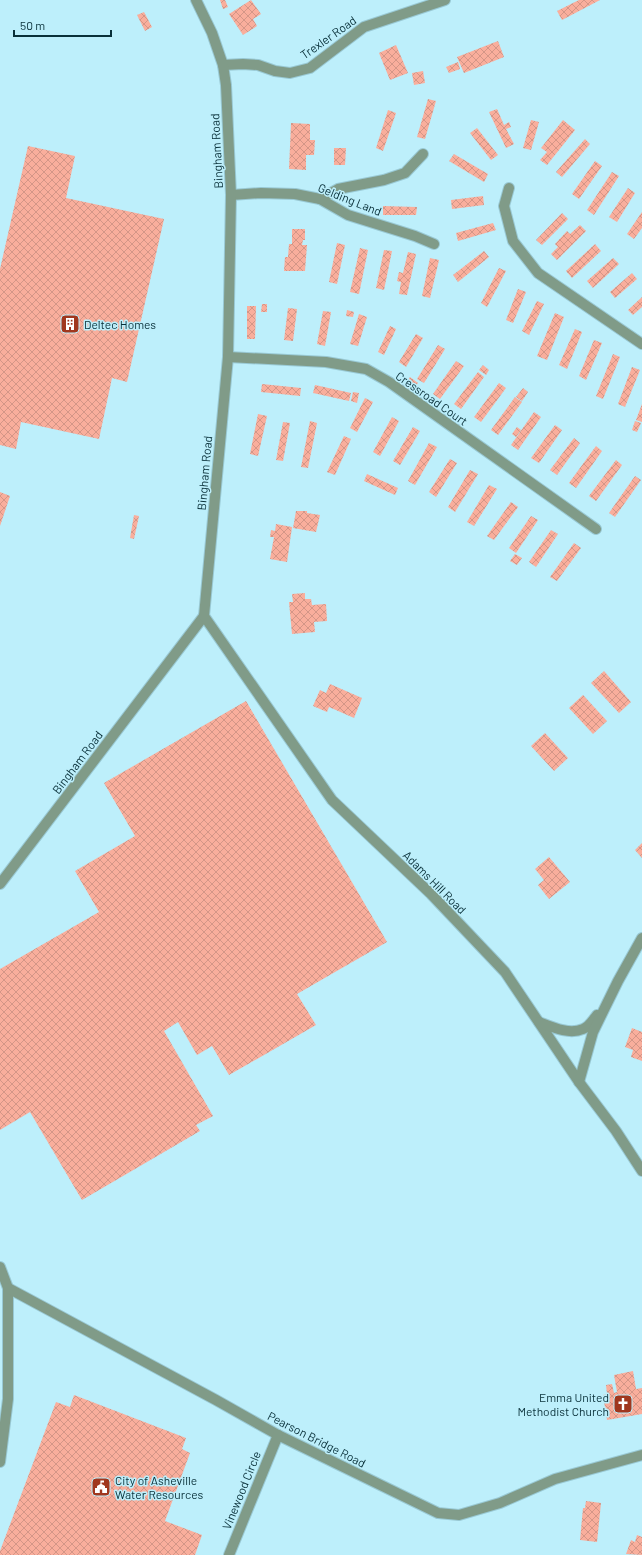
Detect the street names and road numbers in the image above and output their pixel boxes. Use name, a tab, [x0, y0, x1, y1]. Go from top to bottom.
street label: Trexler Road	[297, 13, 359, 61]
street label: Bingham Road	[207, 113, 225, 189]
street label: Gelding Land	[316, 180, 384, 218]
street label: Cressroad Court	[393, 368, 471, 428]
street label: Bingham Road	[194, 435, 214, 511]
street label: Bingham Road	[49, 728, 105, 796]
street label: Adams Hill Road	[401, 848, 469, 916]
street label: Pearson Bridge Road	[266, 1408, 368, 1470]
street label: Vinewood Circle	[219, 1449, 263, 1531]

